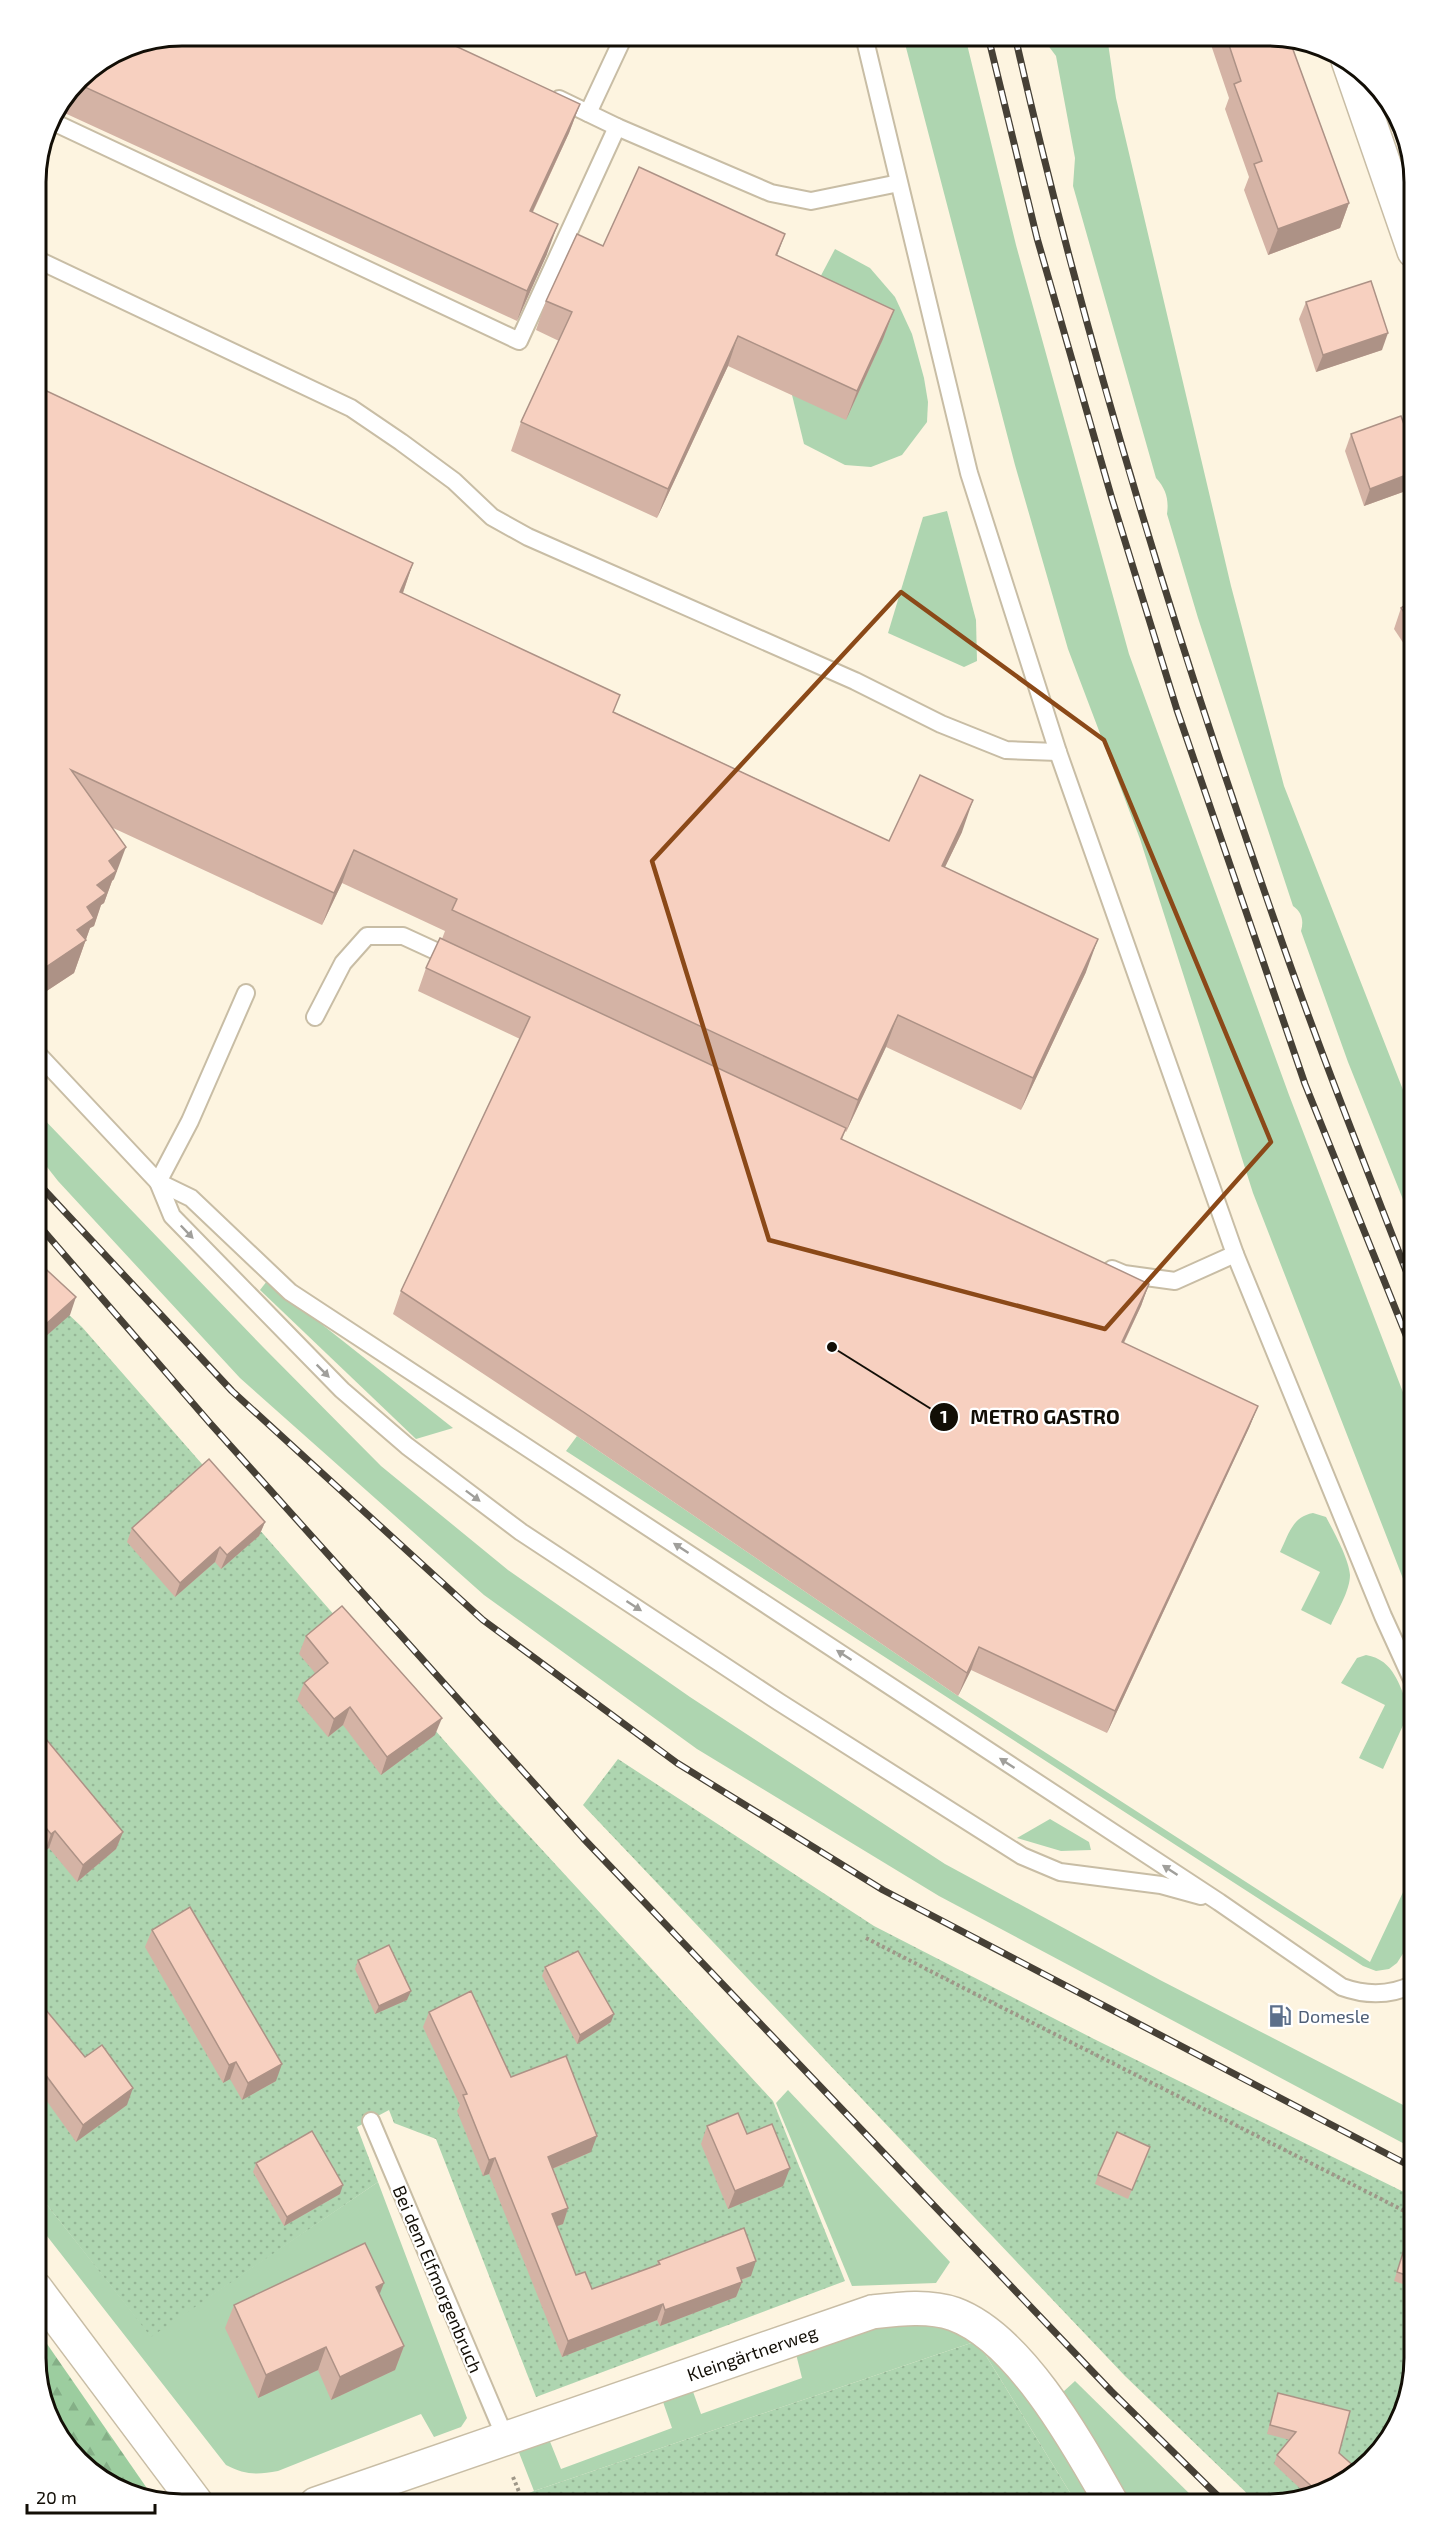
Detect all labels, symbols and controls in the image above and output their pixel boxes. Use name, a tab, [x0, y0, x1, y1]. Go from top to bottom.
one-way arrow	[180, 1224, 194, 1239]
one-way arrow	[316, 1364, 330, 1378]
callout: METRO GASTRO	[929, 1398, 1132, 1436]
text: METRO GASTRO	[970, 1404, 1120, 1428]
text: 1	[940, 1405, 948, 1427]
one-way arrow	[465, 1489, 481, 1502]
one-way arrow	[673, 1543, 689, 1554]
one-way arrow	[625, 1600, 641, 1612]
one-way arrow	[836, 1650, 852, 1661]
one-way arrow	[999, 1757, 1015, 1768]
one-way arrow	[1162, 1864, 1178, 1875]
fuel station icon: Domesle	[1267, 2003, 1293, 2029]
place label: Domesle	[1298, 2005, 1370, 2027]
street label: Bei dem Elfmorgenbruch	[389, 2182, 487, 2376]
street label: Kleingärtnerweg	[684, 2320, 820, 2386]
scale bar	[27, 2477, 154, 2515]
text: 20 m	[36, 2486, 77, 2508]

